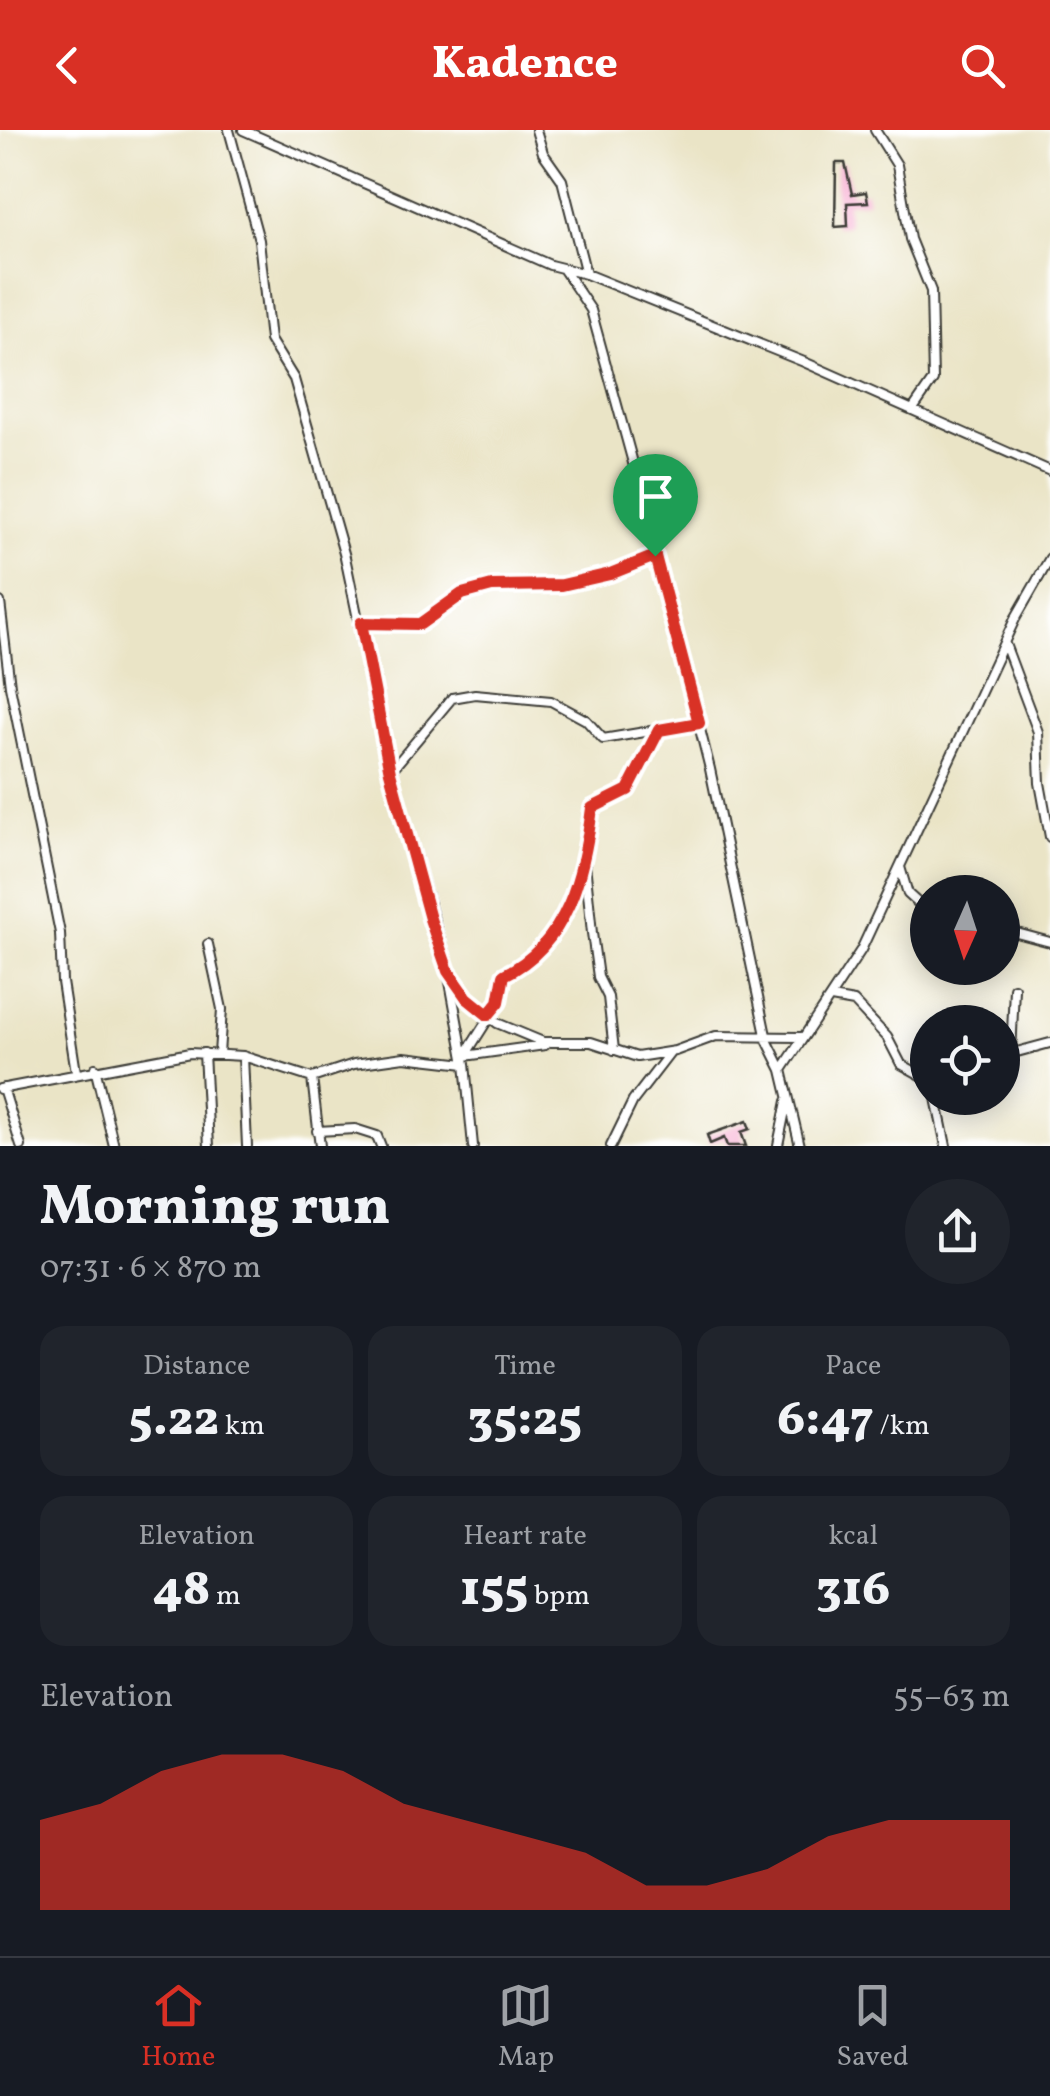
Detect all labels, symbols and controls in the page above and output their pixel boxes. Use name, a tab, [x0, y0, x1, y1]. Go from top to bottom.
text: Kadence	[432, 34, 618, 97]
icon: back	[40, 38, 95, 93]
icon: search	[955, 38, 1010, 93]
pin	[613, 454, 698, 557]
icon: arrive	[628, 469, 683, 524]
north arrow	[910, 875, 1020, 985]
map controls	[910, 875, 1020, 1115]
button: locate	[910, 1005, 1020, 1115]
text: Morning run	[40, 1171, 390, 1247]
button: share	[905, 1179, 1010, 1284]
text: 07:31 · 6 × 870 m	[40, 1247, 261, 1291]
text: Distance	[143, 1347, 250, 1386]
text: Time	[494, 1347, 556, 1386]
text: Pace	[825, 1347, 881, 1386]
text: 5.22	[129, 1386, 219, 1456]
text: 35:25	[468, 1386, 582, 1456]
text: 6:47	[777, 1386, 874, 1456]
text: km	[219, 1407, 265, 1446]
text: /km	[874, 1407, 930, 1446]
text: Elevation	[138, 1517, 255, 1556]
text: Heart rate	[463, 1517, 587, 1556]
text: kcal	[828, 1517, 878, 1556]
text: 48	[152, 1556, 211, 1626]
text: 155	[460, 1556, 528, 1626]
text: 316	[816, 1556, 890, 1626]
text: m	[211, 1577, 241, 1616]
text: bpm	[528, 1577, 590, 1616]
text: Elevation	[40, 1676, 173, 1720]
text: 55–63 m	[893, 1676, 1010, 1720]
tab: Home	[141, 1978, 215, 2077]
tab: Map	[498, 1978, 554, 2077]
tab: Saved	[837, 1978, 909, 2077]

